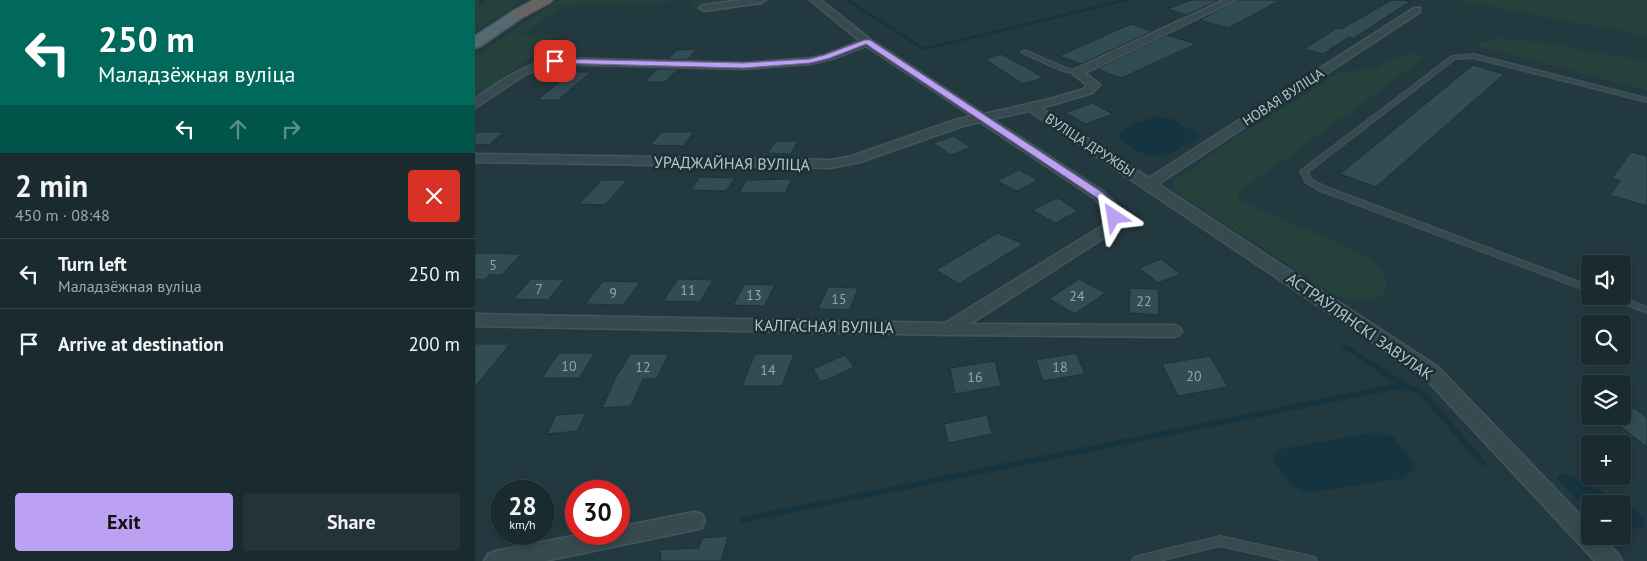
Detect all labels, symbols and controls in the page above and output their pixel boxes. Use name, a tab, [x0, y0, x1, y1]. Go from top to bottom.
text: 250 m	[98, 16, 195, 62]
icon: left	[15, 20, 80, 85]
pin	[534, 40, 576, 82]
icon: arrive	[541, 47, 569, 75]
text: Маладзёжная вуліца	[98, 60, 295, 88]
street label: НОВАЯ ВУЛІЦА	[1239, 64, 1328, 130]
street label: ВУЛІЦА ДРУЖБЫ	[1042, 109, 1138, 181]
icon: left	[171, 115, 199, 143]
icon: ahead	[224, 115, 252, 143]
icon: right	[277, 115, 305, 143]
street label: УРАДЖАЙНАЯ ВУЛІЦА	[654, 152, 811, 174]
text: 2 min	[15, 166, 88, 205]
button: close	[408, 170, 460, 222]
position arrow	[1087, 190, 1139, 242]
text: 450 m · 08:48	[15, 205, 110, 225]
text: Turn left	[58, 252, 127, 276]
map controls	[1581, 255, 1631, 545]
button: sound	[1581, 255, 1631, 305]
house number: 5	[489, 256, 497, 274]
icon: left	[15, 260, 43, 288]
text: 250 m	[408, 262, 460, 286]
street label: АСТРАЎЛЯНСКІ ЗАВУЛАК	[1283, 268, 1437, 384]
text: Маладзёжная вуліца	[58, 276, 202, 296]
house number: 7	[535, 280, 543, 298]
house number: 11	[680, 281, 696, 299]
house number: 9	[609, 284, 617, 302]
house number: 13	[746, 286, 762, 304]
house number: 24	[1069, 287, 1085, 305]
house number: 15	[831, 290, 847, 308]
house number: 22	[1136, 292, 1152, 310]
street label: КАЛГАСНАЯ ВУЛІЦА	[754, 315, 894, 337]
button: search	[1581, 315, 1631, 365]
icon: arrive	[15, 330, 43, 358]
text: Arrive at destination	[58, 332, 224, 356]
text: 200 m	[408, 332, 460, 356]
house number: 10	[561, 357, 577, 375]
house number: 12	[635, 358, 651, 376]
house number: 18	[1052, 358, 1068, 376]
house number: 14	[760, 361, 776, 379]
house number: 20	[1186, 367, 1202, 385]
house number: 16	[967, 368, 983, 386]
button: layers	[1581, 375, 1631, 425]
button: +	[1581, 435, 1631, 485]
speed limit sign: 30	[565, 480, 630, 545]
text: 28	[508, 490, 537, 522]
button: Exit	[15, 493, 233, 551]
button: Share	[243, 493, 460, 551]
button: −	[1581, 495, 1631, 545]
text: km/h	[509, 517, 536, 532]

